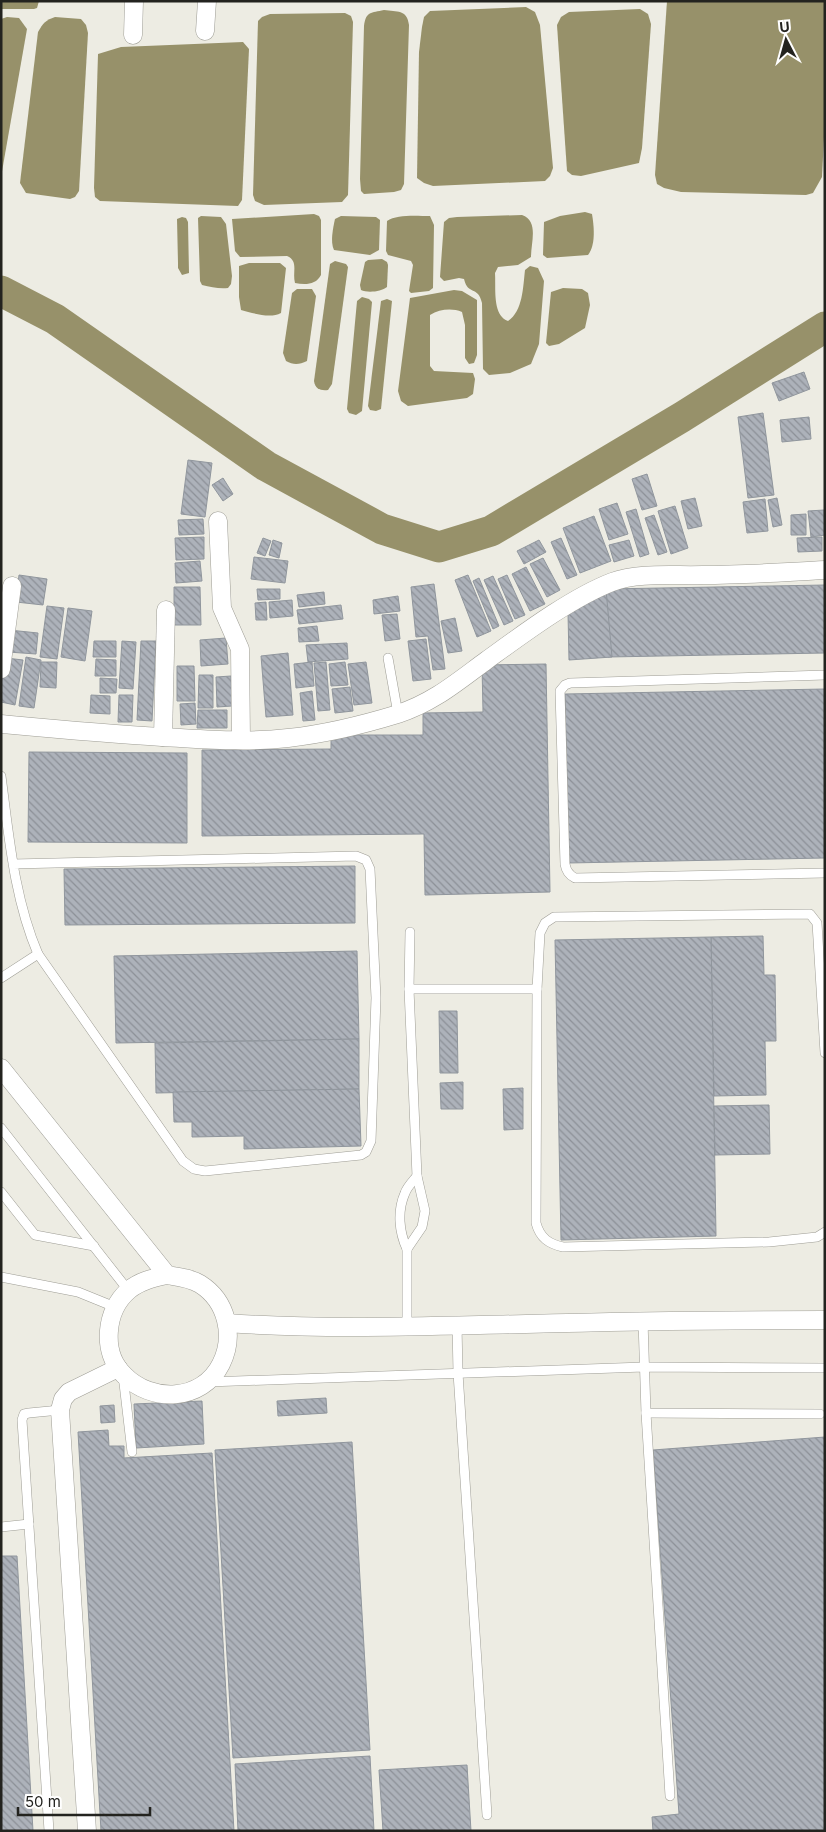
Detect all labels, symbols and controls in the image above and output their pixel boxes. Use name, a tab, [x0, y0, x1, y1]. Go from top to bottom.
north arrow	[761, 15, 811, 65]
text: U	[779, 18, 791, 36]
scale bar	[18, 1784, 150, 1816]
text: 50 m	[25, 1792, 61, 1811]

